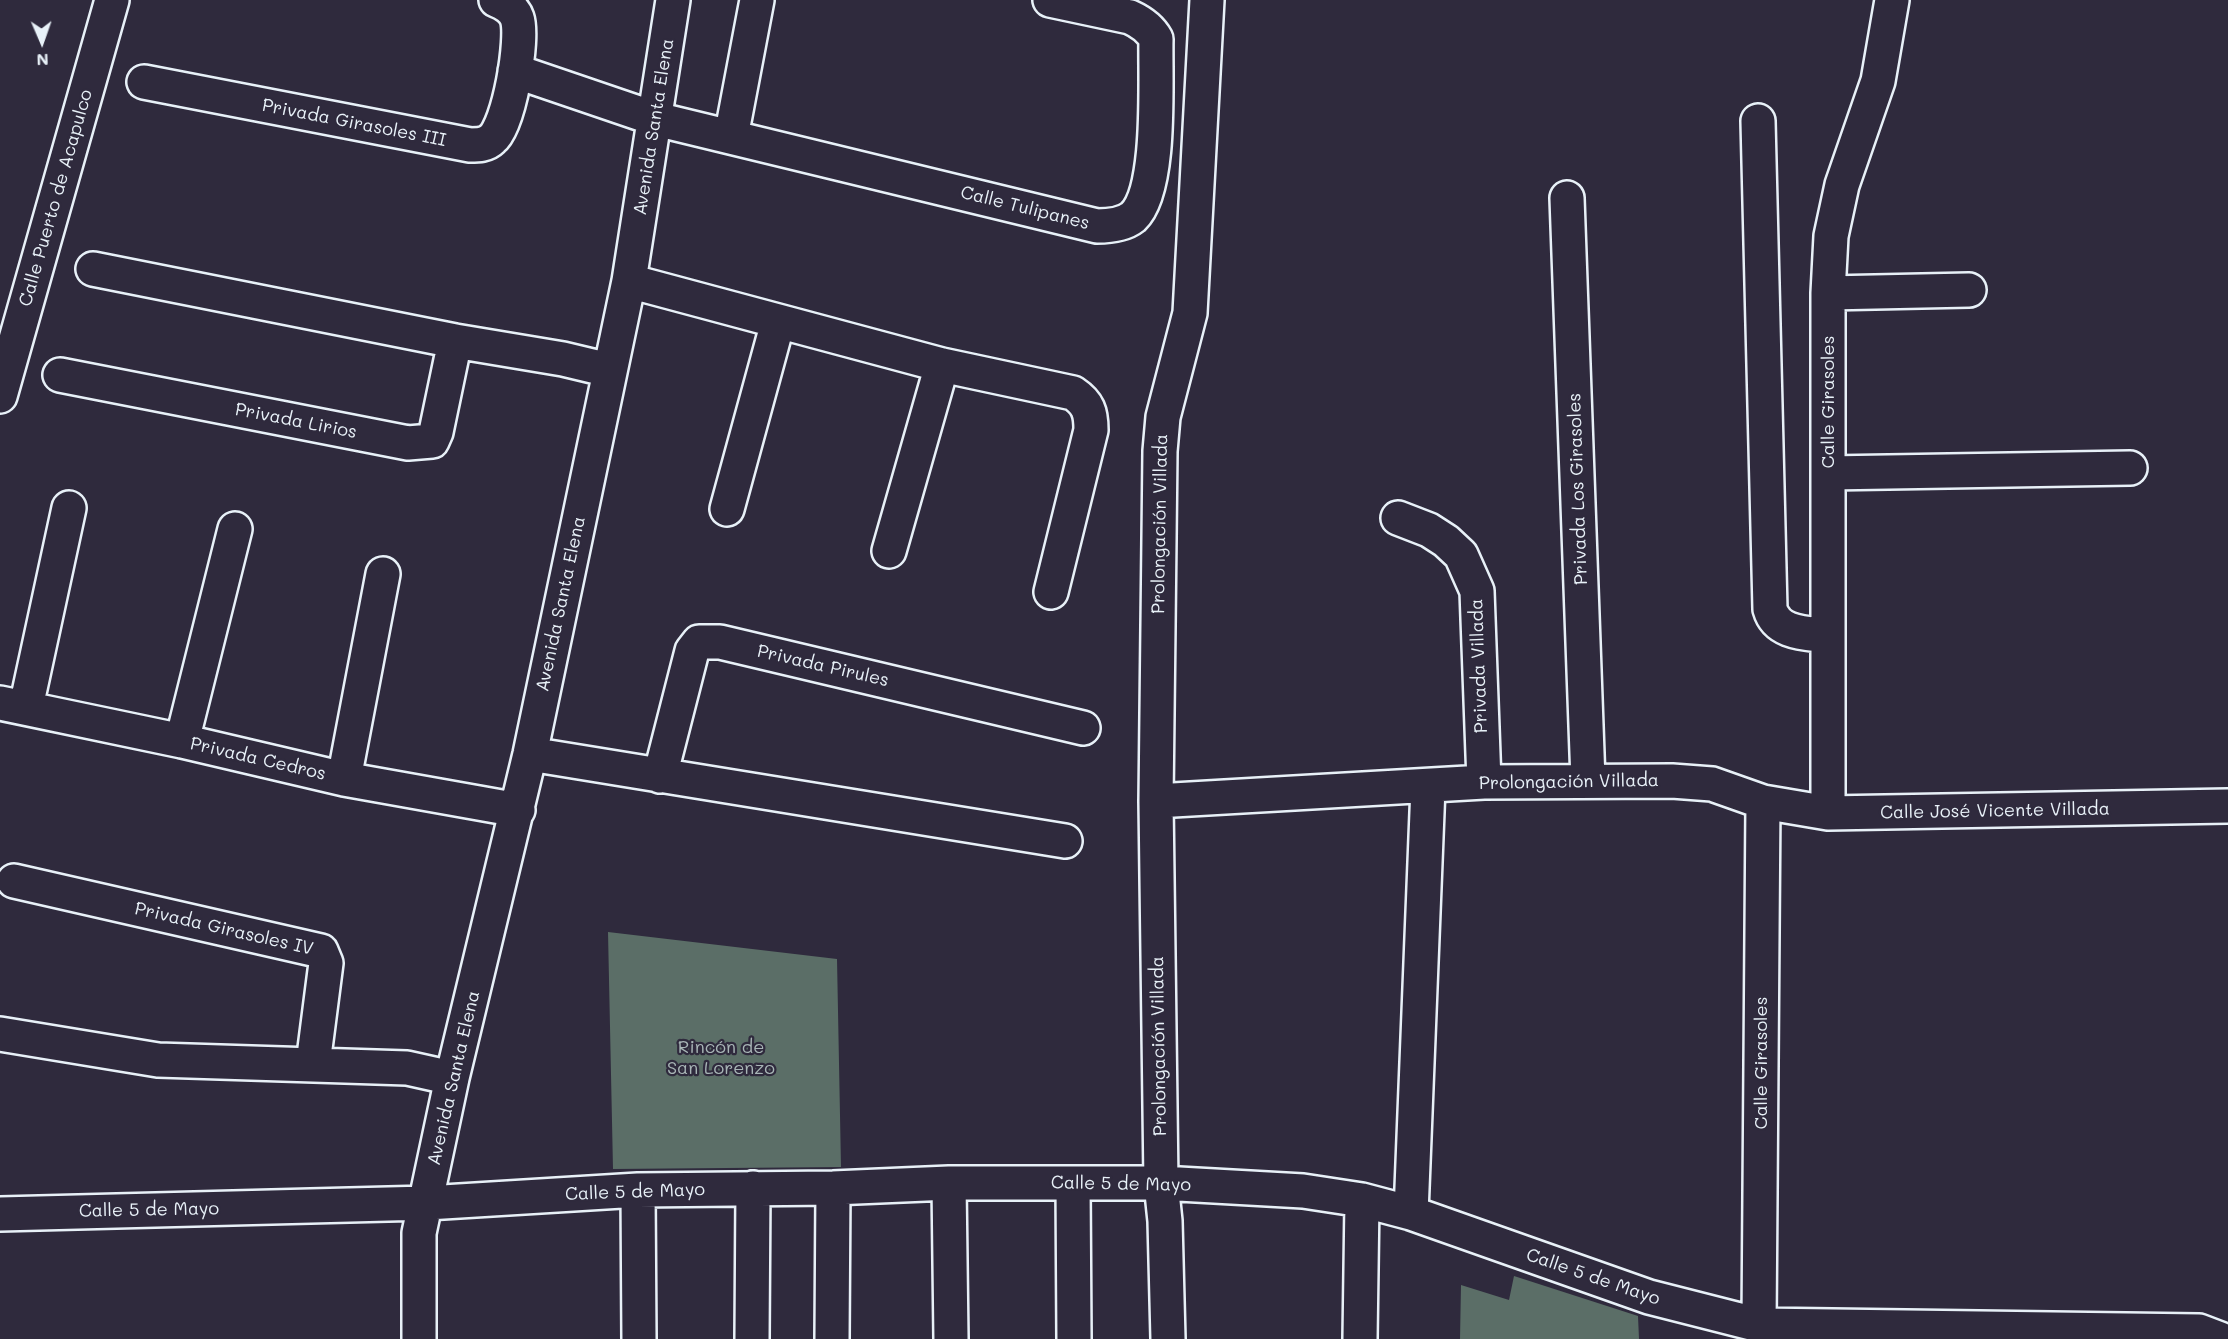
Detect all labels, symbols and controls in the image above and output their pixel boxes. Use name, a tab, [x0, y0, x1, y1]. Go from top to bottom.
north arrow	[12, 12, 72, 72]
street label: Avenida Santa Elena	[629, 37, 679, 217]
text: N	[36, 50, 49, 71]
street label: Calle Puerto de Acapulco	[15, 87, 97, 309]
street label: Privada Girasoles III	[260, 95, 448, 151]
street label: Calle Tulipanes	[958, 182, 1092, 234]
street label: Calle Girasoles	[1817, 336, 1839, 468]
street label: Privada Los Girasoles	[1564, 393, 1592, 585]
street label: Privada Lirios	[233, 399, 359, 443]
street label: Prolongación Villada	[1148, 434, 1172, 614]
street label: Avenida Santa Elena	[532, 514, 590, 694]
street label: Privada Villada	[1466, 598, 1492, 734]
street label: Privada Pirules	[755, 640, 891, 692]
street label: Privada Cedros	[188, 733, 328, 785]
street label: Prolongación Villada	[1479, 770, 1659, 794]
street label: Calle José Vicente Villada	[1880, 798, 2110, 824]
street label: Privada Girasoles IV	[133, 898, 315, 960]
street label: Prolongación Villada	[1147, 956, 1171, 1136]
street label: Avenida Santa Elena	[423, 989, 485, 1167]
street label: Calle Girasoles	[1750, 997, 1772, 1129]
park label: Rincón de San Lorenzo	[667, 1036, 775, 1078]
street label: Calle 5 de Mayo	[1051, 1172, 1191, 1196]
street label: Calle 5 de Mayo	[565, 1179, 705, 1205]
street label: Calle 5 de Mayo	[79, 1198, 219, 1222]
street label: Calle 5 de Mayo	[1523, 1244, 1663, 1310]

